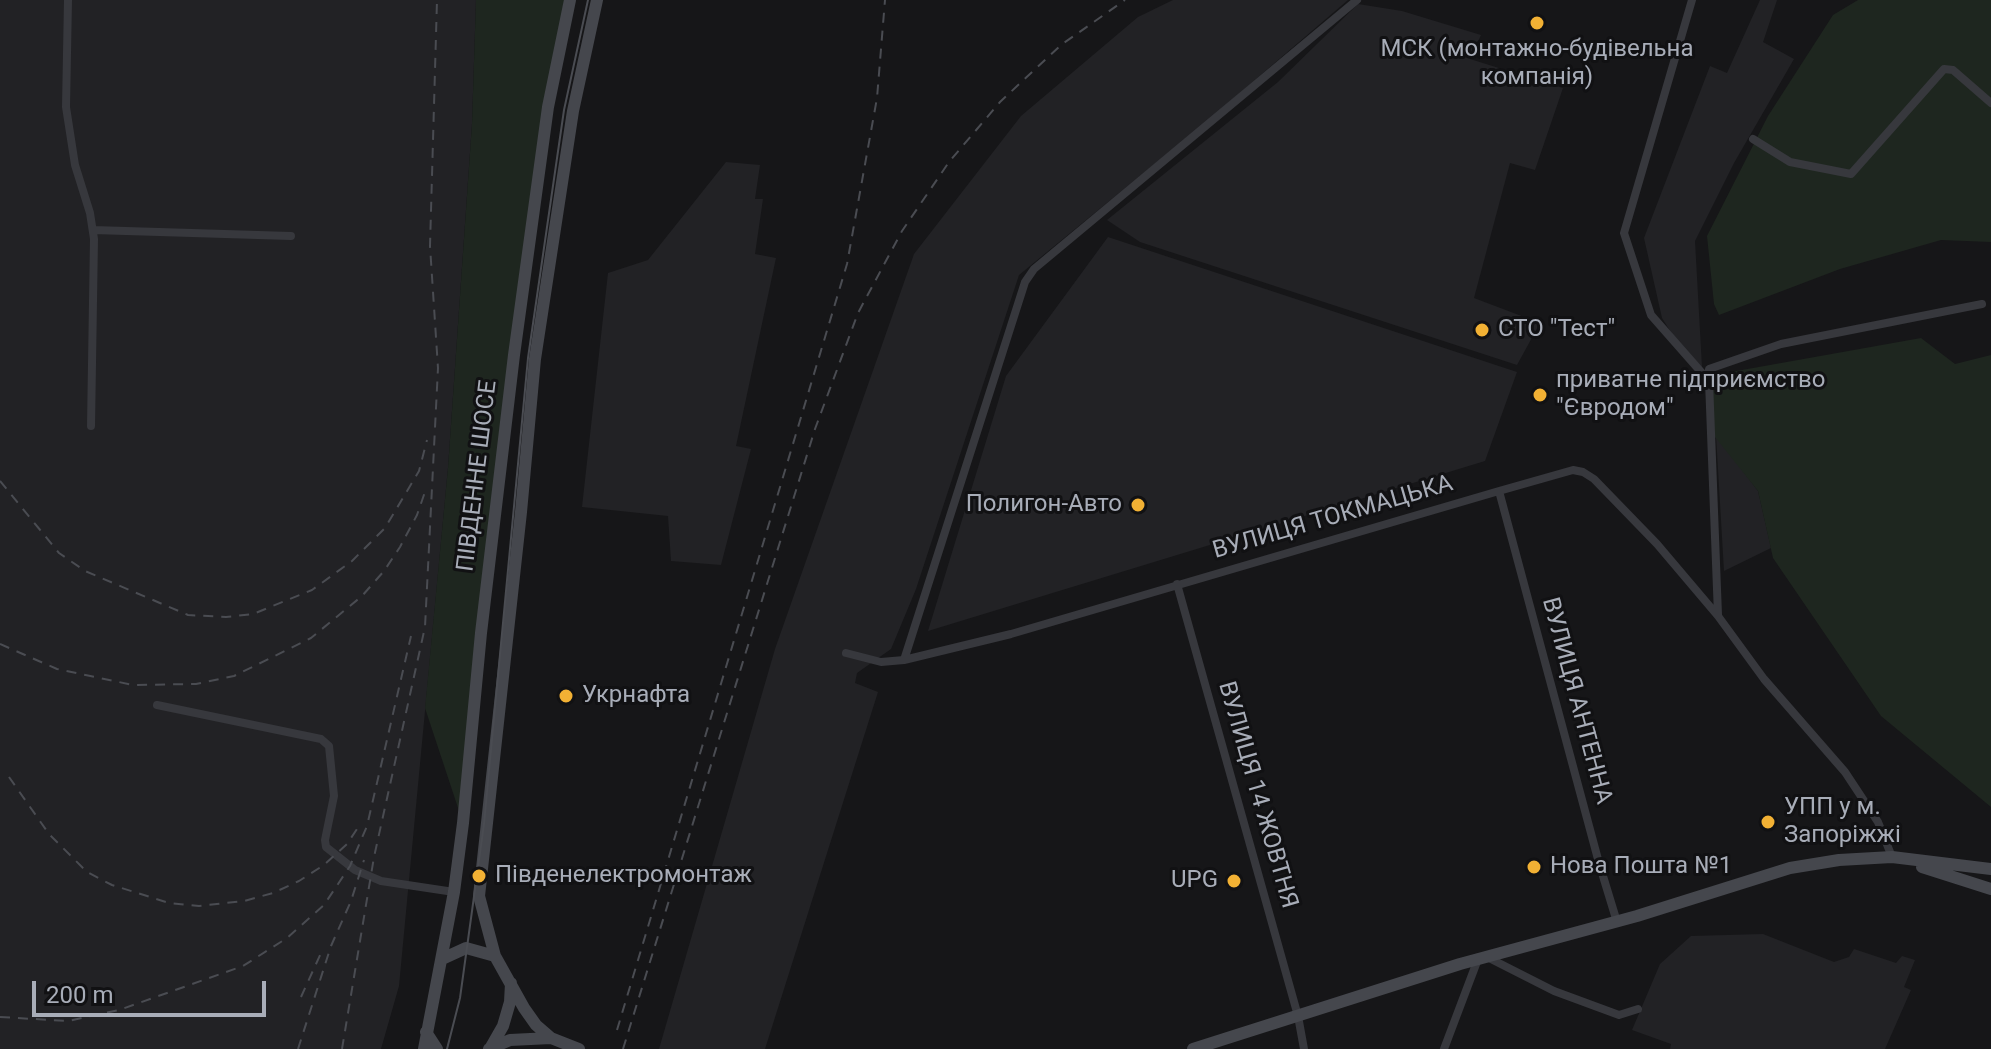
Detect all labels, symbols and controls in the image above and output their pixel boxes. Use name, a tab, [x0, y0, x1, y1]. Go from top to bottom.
marker: МСК (монтажно-будівельна компанія)	[1528, 14, 1546, 32]
place label: МСК (монтажно-будівельна компанія)	[1381, 36, 1693, 92]
place label: СТО "Тест"	[1498, 316, 1615, 344]
marker: СТО "Тест"	[1473, 321, 1491, 339]
place label: приватне підприємство "Євродом"	[1556, 367, 1825, 423]
street label: ПІВДЕННЕ ШОСЕ	[452, 379, 504, 573]
marker: приватне підприємство "Євродом"	[1531, 386, 1549, 404]
street label: ВУЛИЦЯ ТОКМАЦЬКА	[1210, 470, 1456, 566]
place label: Полигон-Авто	[966, 491, 1122, 519]
marker: Полигон-Авто	[1129, 496, 1147, 514]
street label: ВУЛИЦЯ АНТЕННА	[1535, 595, 1617, 807]
street label: ВУЛИЦЯ 14 ЖОВТНЯ	[1211, 678, 1303, 912]
place label: Укрнафта	[582, 682, 690, 710]
marker: Укрнафта	[557, 687, 575, 705]
place label: УПП у м. Запоріжжі	[1784, 794, 1901, 850]
marker: УПП у м. Запоріжжі	[1759, 813, 1777, 831]
place label: Нова Пошта №1	[1550, 853, 1732, 881]
marker: Нова Пошта №1	[1525, 858, 1543, 876]
place label: Південелектромонтаж	[495, 862, 752, 890]
marker: Південелектромонтаж	[470, 867, 488, 885]
place label: UPG	[1171, 867, 1218, 895]
marker: UPG	[1225, 872, 1243, 890]
scale bar	[36, 965, 270, 1015]
text: 200 m	[46, 981, 113, 1009]

